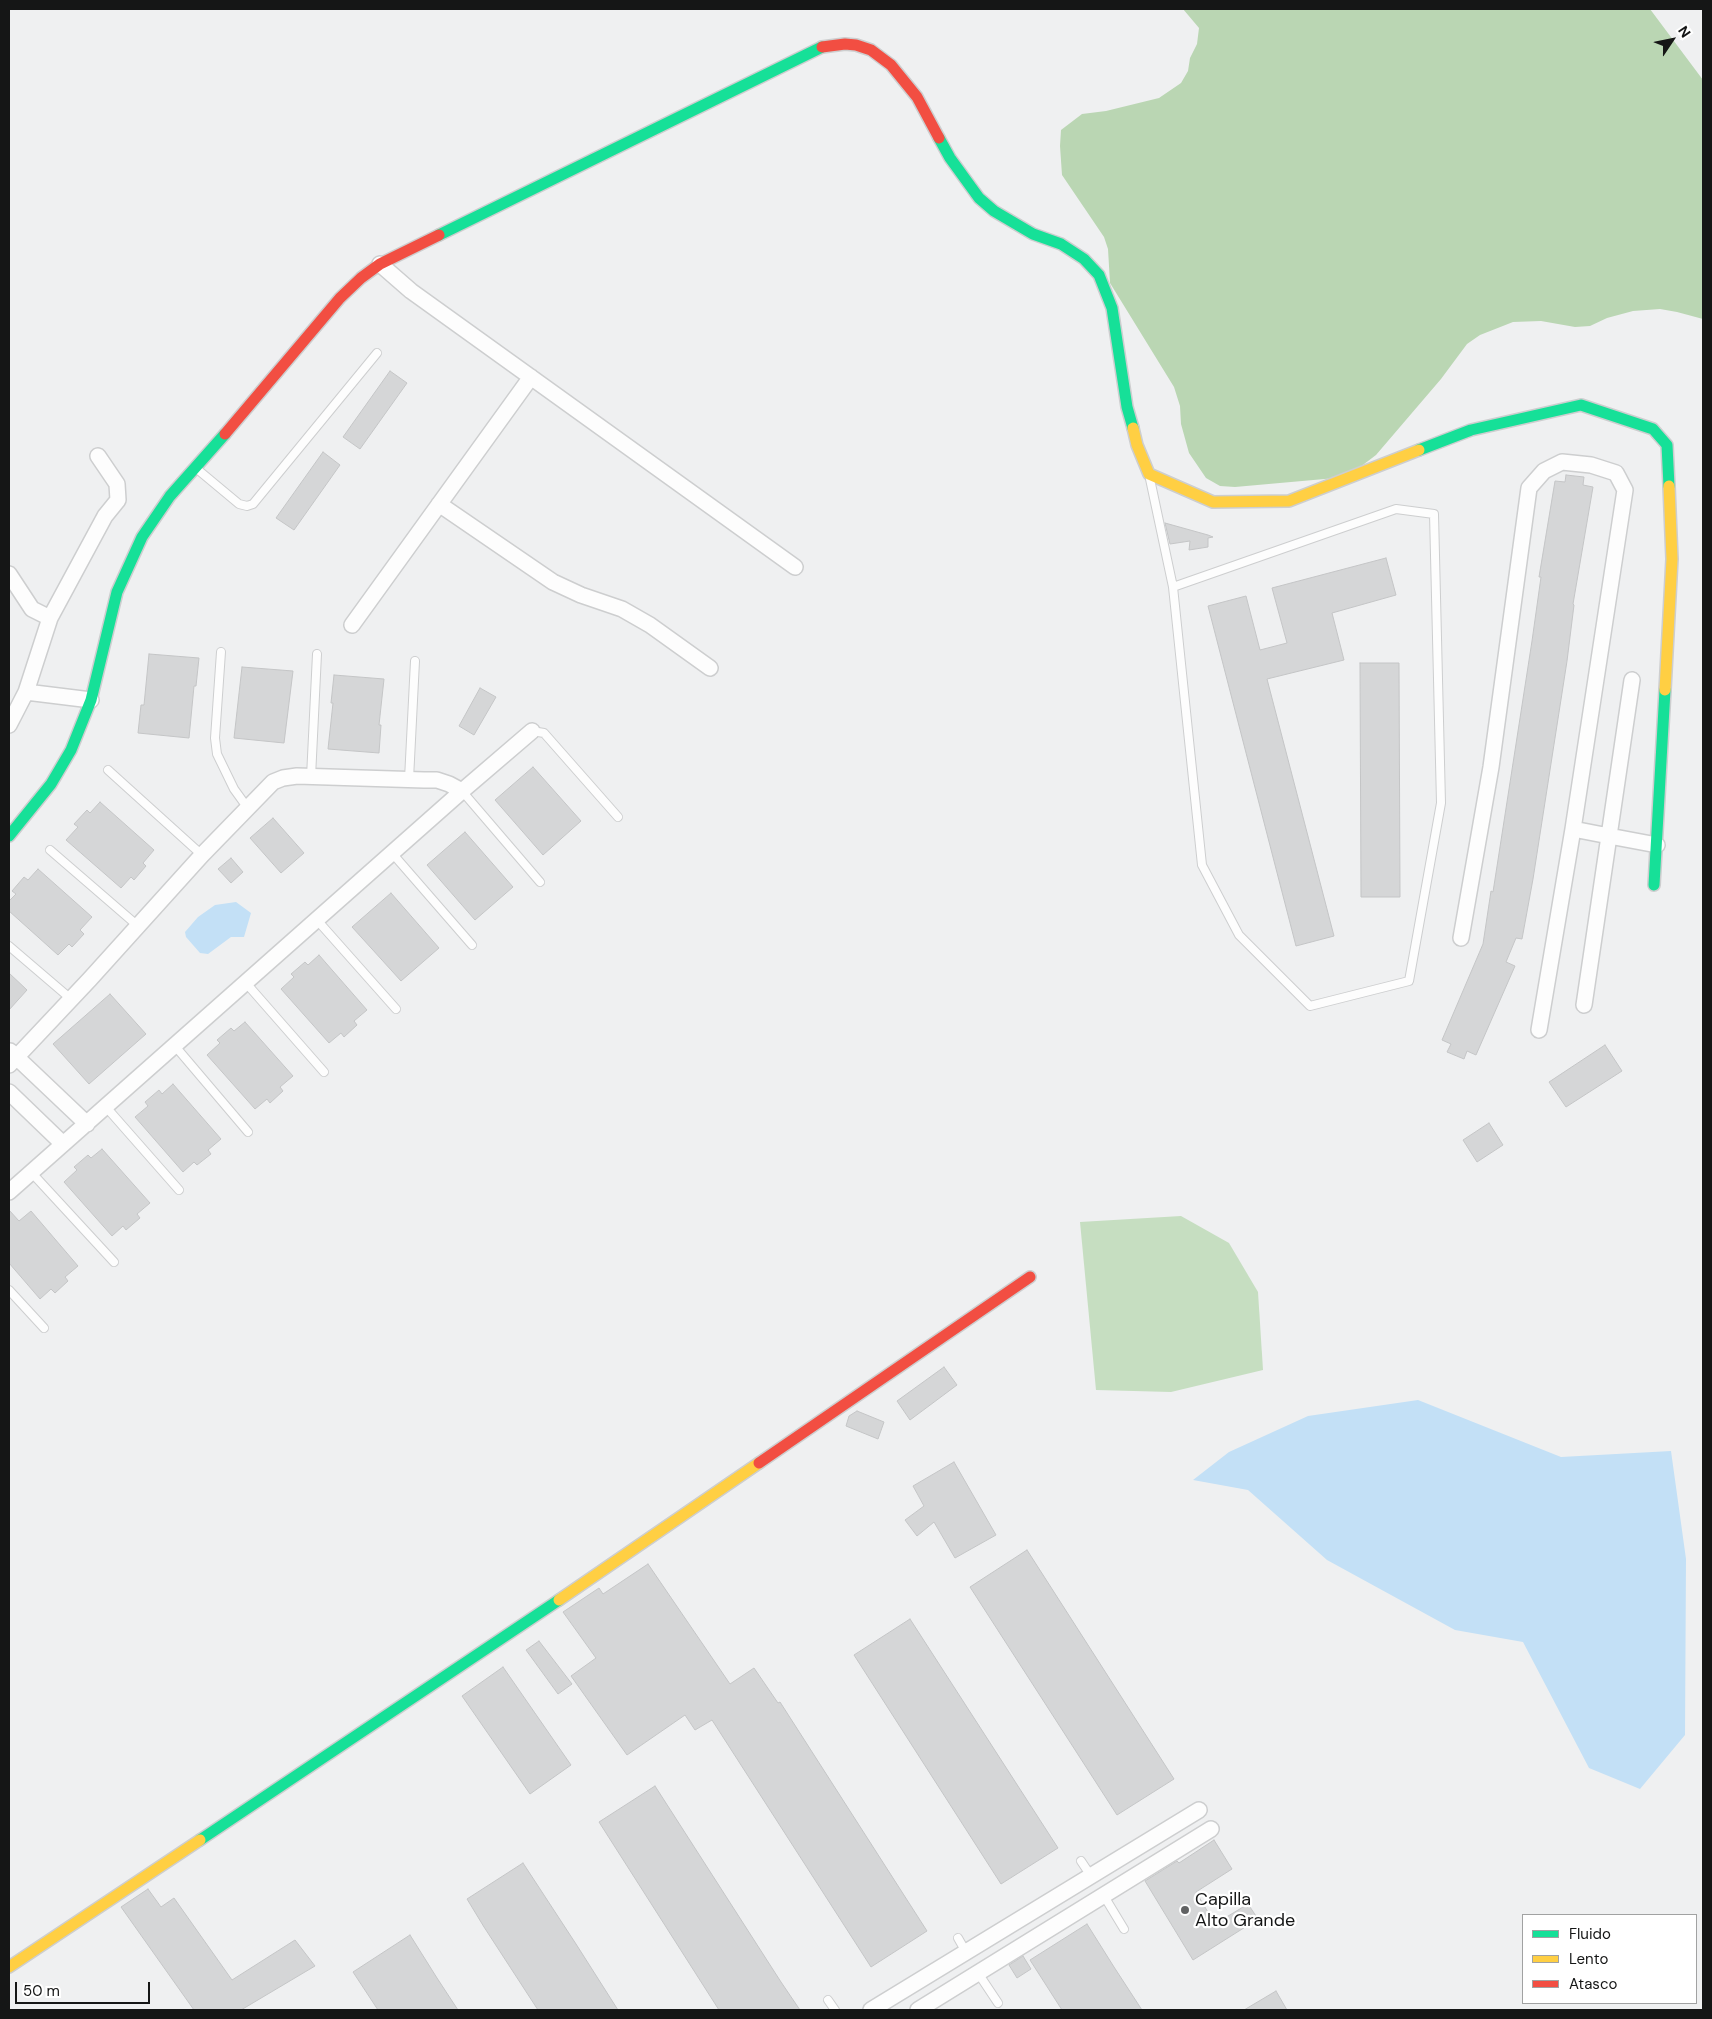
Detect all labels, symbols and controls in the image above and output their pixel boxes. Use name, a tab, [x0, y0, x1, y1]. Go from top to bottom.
north arrow	[1647, 15, 1697, 65]
text: N	[1674, 22, 1695, 41]
place label: Capilla Alto Grande	[1195, 1889, 1295, 1932]
marker: Capilla Alto Grande	[1179, 1904, 1191, 1916]
legend	[1522, 1914, 1697, 2004]
text: Fluido	[1569, 1924, 1611, 1944]
text: Lento	[1569, 1949, 1608, 1969]
scale bar	[18, 1972, 152, 2004]
text: Atasco	[1569, 1974, 1617, 1994]
text: 50 m	[23, 1981, 60, 2001]

